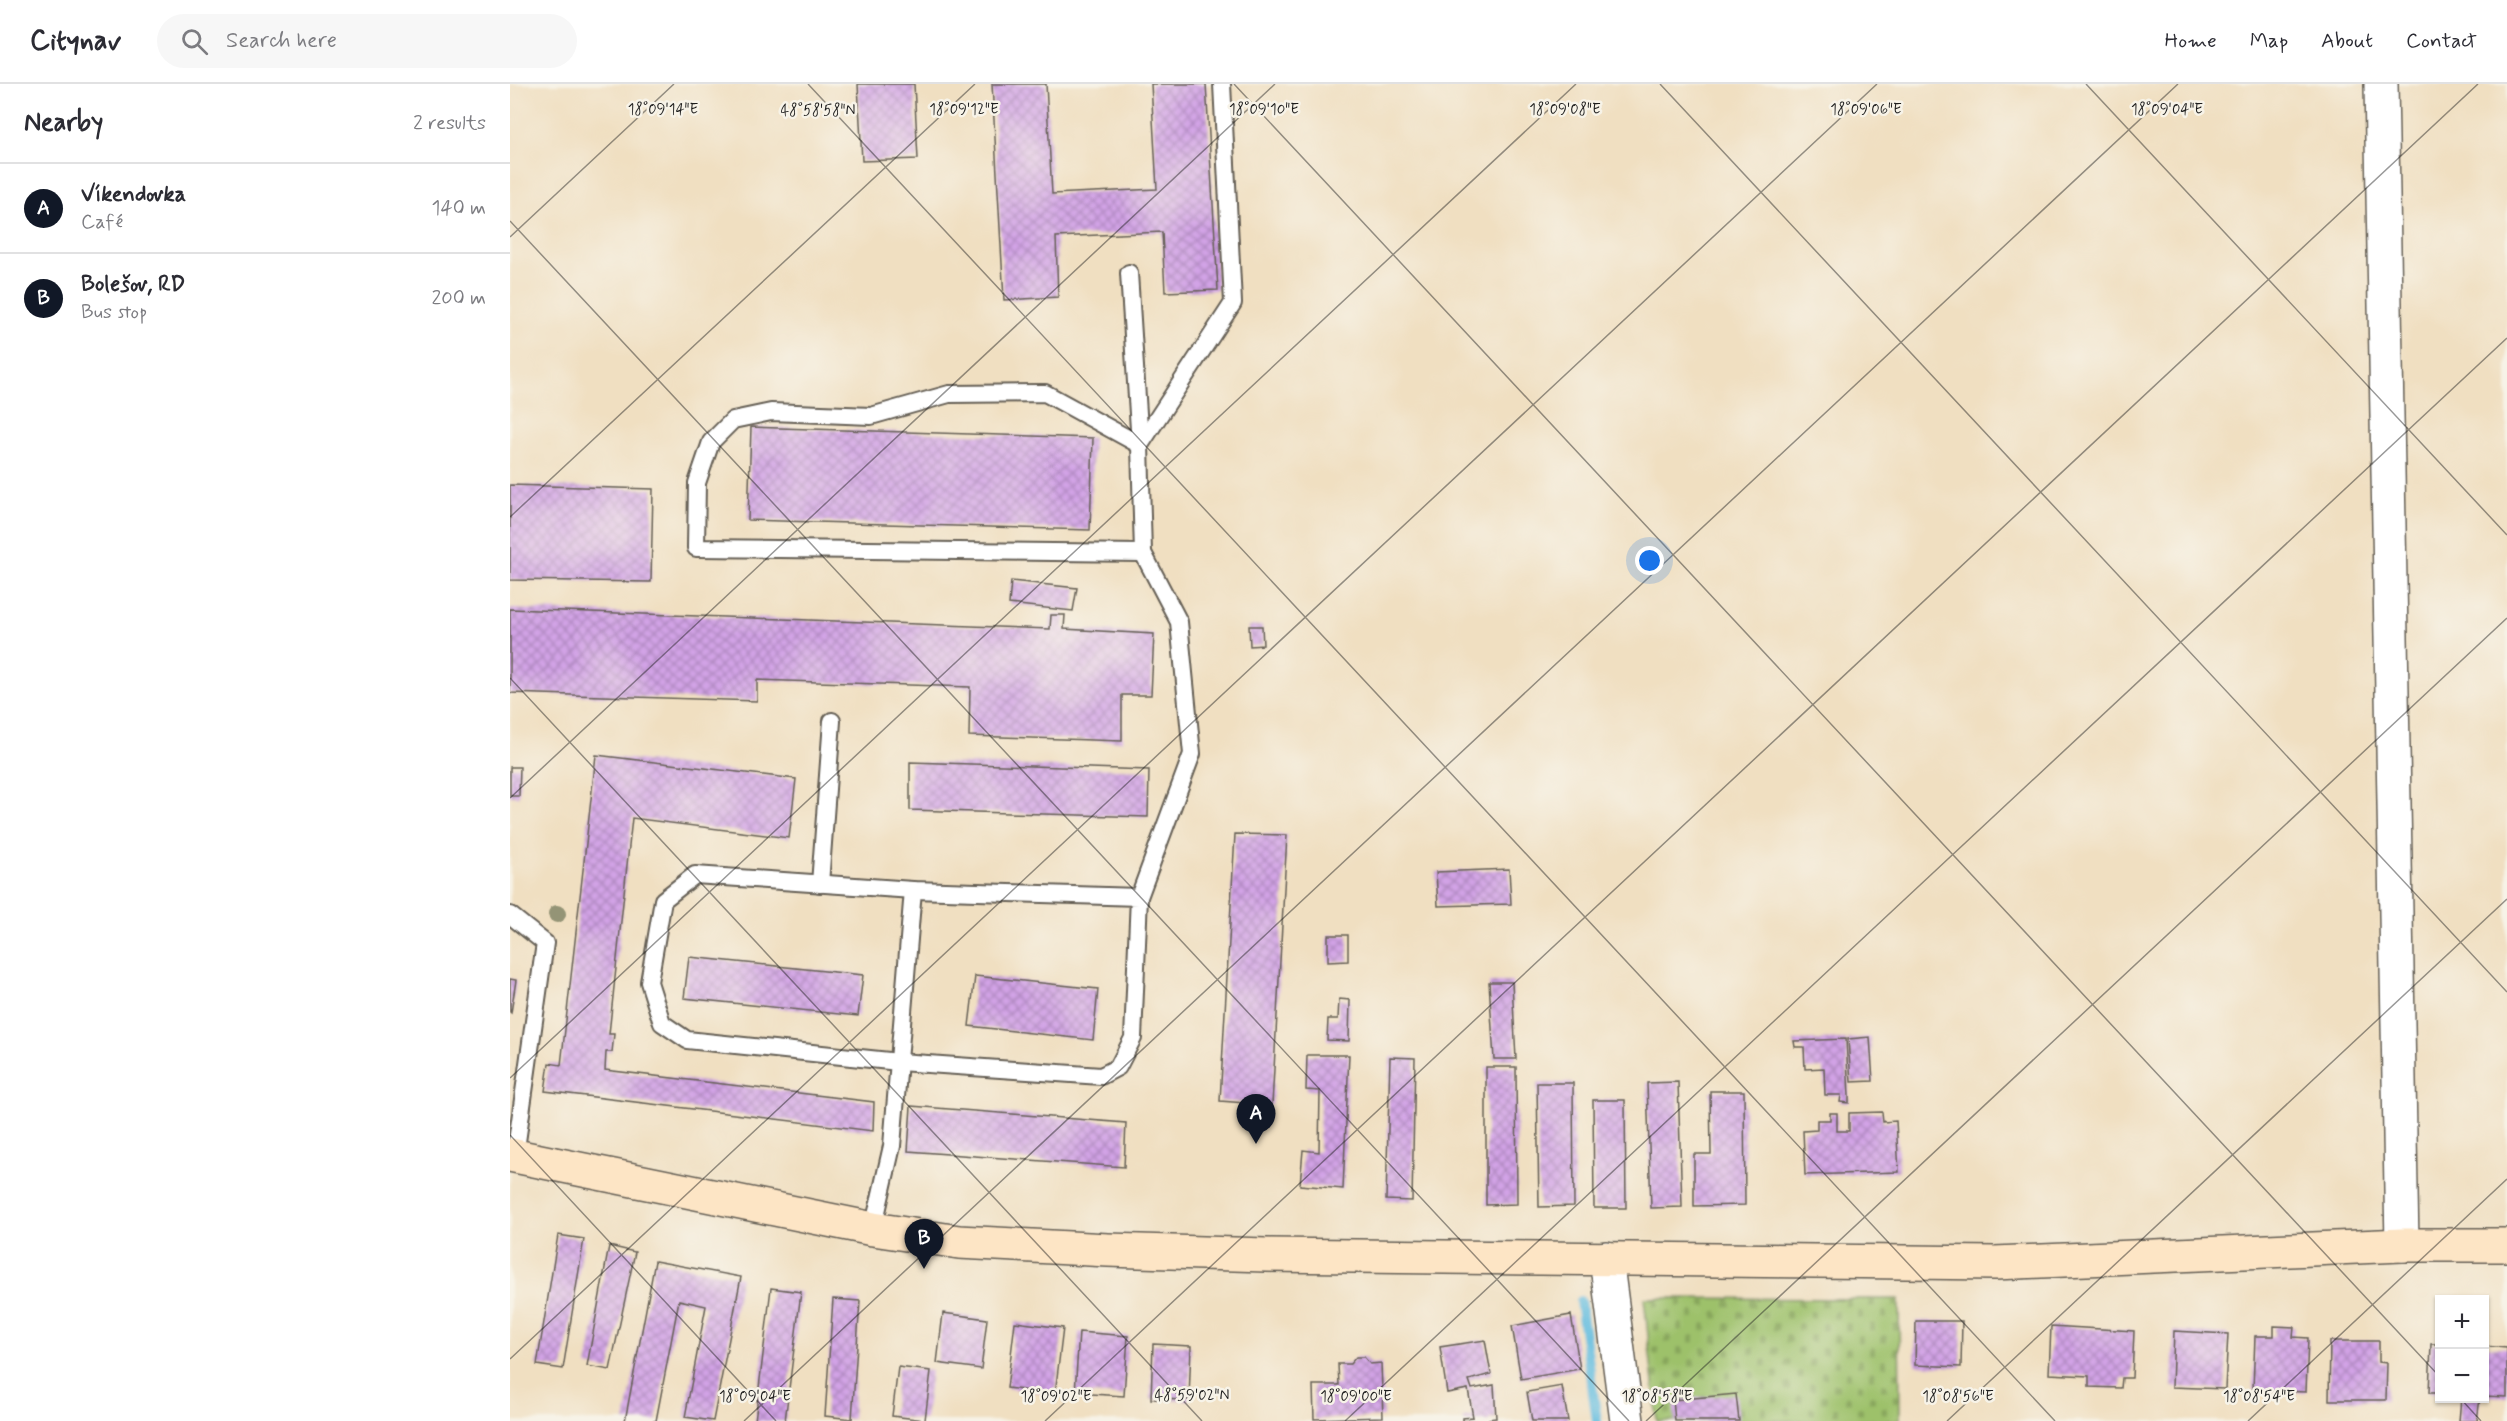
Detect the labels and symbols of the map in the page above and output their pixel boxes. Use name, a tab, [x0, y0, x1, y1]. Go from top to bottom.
text: 18°09'14"E	[628, 100, 699, 120]
text: 18°09'12"E	[929, 100, 999, 120]
text: 18°09'10"E	[1229, 100, 1299, 120]
text: 18°09'08"E	[1529, 100, 1601, 120]
text: 18°09'06"E	[1830, 100, 1902, 120]
text: 18°09'04"E	[2131, 100, 2203, 120]
text: 48°58'58"N	[780, 101, 856, 121]
your location	[1635, 546, 1664, 575]
pin: A	[1236, 1094, 1276, 1144]
pin: B	[904, 1220, 944, 1269]
text: 48°59'02"N	[1155, 1386, 1229, 1406]
text: 18°09'04"E	[719, 1387, 791, 1407]
text: 18°09'02"E	[1020, 1387, 1092, 1407]
text: 18°09'00"E	[1320, 1387, 1392, 1407]
text: 18°08'58"E	[1621, 1387, 1693, 1407]
text: 18°08'56"E	[1922, 1387, 1994, 1407]
text: 18°08'54"E	[2223, 1387, 2295, 1407]

